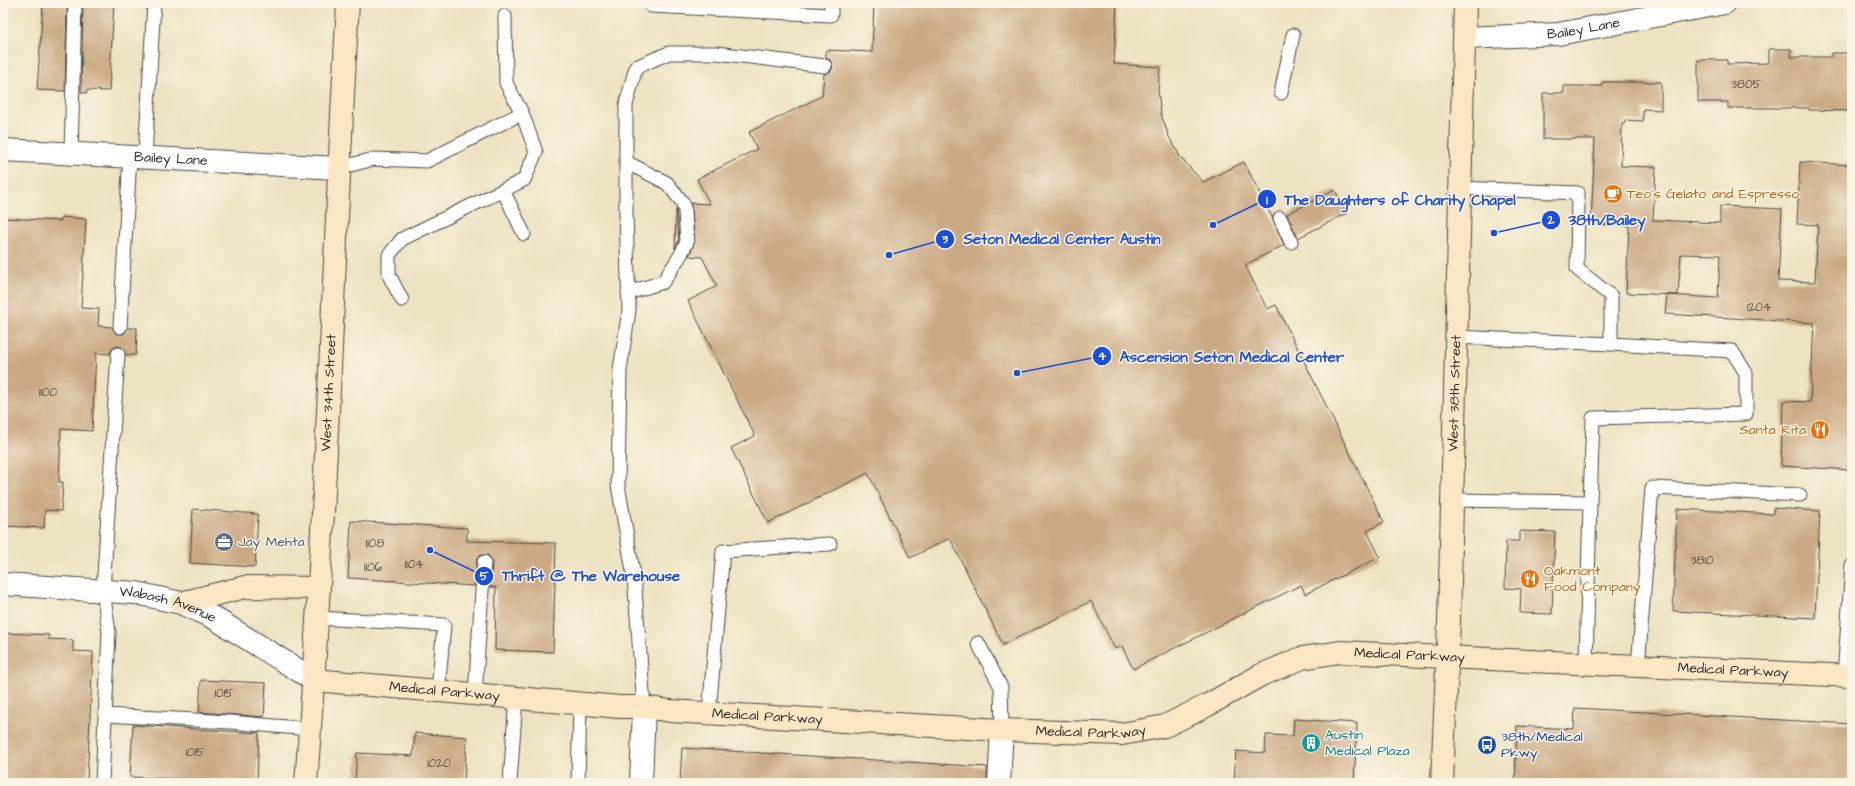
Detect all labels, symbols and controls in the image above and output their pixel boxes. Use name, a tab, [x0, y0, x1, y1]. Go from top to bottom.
street label: Bailey Lane	[1547, 13, 1622, 44]
house number: 3805	[1731, 76, 1761, 93]
street label: Bailey Lane	[133, 147, 209, 171]
cafe icon: Teo's Gelato and Espresso	[1602, 183, 1624, 205]
place label: Teo's Gelato and Espresso	[1627, 184, 1799, 204]
callout: The Daughters of Charity Chapel	[1257, 186, 1524, 213]
text: The Daughters of Charity Chapel	[1283, 190, 1516, 213]
text: 1	[1266, 192, 1268, 209]
callout: 38th/Bailey	[1541, 206, 1654, 233]
text: 38th/Bailey	[1568, 210, 1646, 232]
text: 2	[1547, 212, 1555, 229]
callout: Seton Medical Center Austin	[935, 225, 1168, 252]
text: Seton Medical Center Austin	[962, 229, 1161, 250]
text: 3	[941, 231, 949, 248]
house number: 1204	[1747, 299, 1771, 316]
street label: West 34th Street	[316, 333, 342, 452]
street label: West 38th Street	[1443, 334, 1466, 452]
callout: Ascension Seton Medical Center	[1092, 343, 1352, 370]
text: Ascension Seton Medical Center	[1120, 347, 1345, 368]
text: 4	[1098, 348, 1107, 365]
house number: 1100	[39, 384, 58, 401]
restaurant icon: Santa Rita	[1809, 419, 1831, 441]
place label: Santa Rita	[1740, 420, 1806, 440]
office icon: Jay Mehta	[213, 531, 235, 553]
place label: Jay Mehta	[238, 532, 305, 552]
house number: 1108	[366, 535, 384, 552]
house number: 3810	[1691, 552, 1714, 569]
house number: 1104	[405, 556, 423, 573]
house number: 1106	[364, 559, 383, 576]
place label: Oakmont Food Company	[1544, 561, 1641, 597]
callout: Thrift @ The Warehouse	[474, 563, 688, 590]
text: Thrift @ The Warehouse	[501, 566, 680, 587]
text: 5	[480, 568, 489, 585]
restaurant icon: Oakmont Food Company	[1519, 568, 1541, 590]
street label: Wabash Avenue	[119, 582, 220, 628]
street label: Medical Parkway	[1354, 643, 1466, 668]
street label: Medical Parkway	[1677, 658, 1789, 683]
street label: Medical Parkway	[388, 677, 501, 706]
house number: 1015	[214, 685, 234, 702]
street label: Medical Parkway	[711, 703, 824, 730]
street label: Medical Parkway	[1035, 720, 1148, 744]
place label: Austin Medical Plaza	[1325, 725, 1410, 761]
place label: 38th/Medical Pkwy	[1501, 727, 1583, 763]
building icon: Austin Medical Plaza	[1300, 732, 1322, 754]
bus stop icon: 38th/Medical Pkwy	[1476, 734, 1498, 756]
house number: 1015	[185, 744, 205, 761]
house number: 1020	[427, 755, 451, 772]

